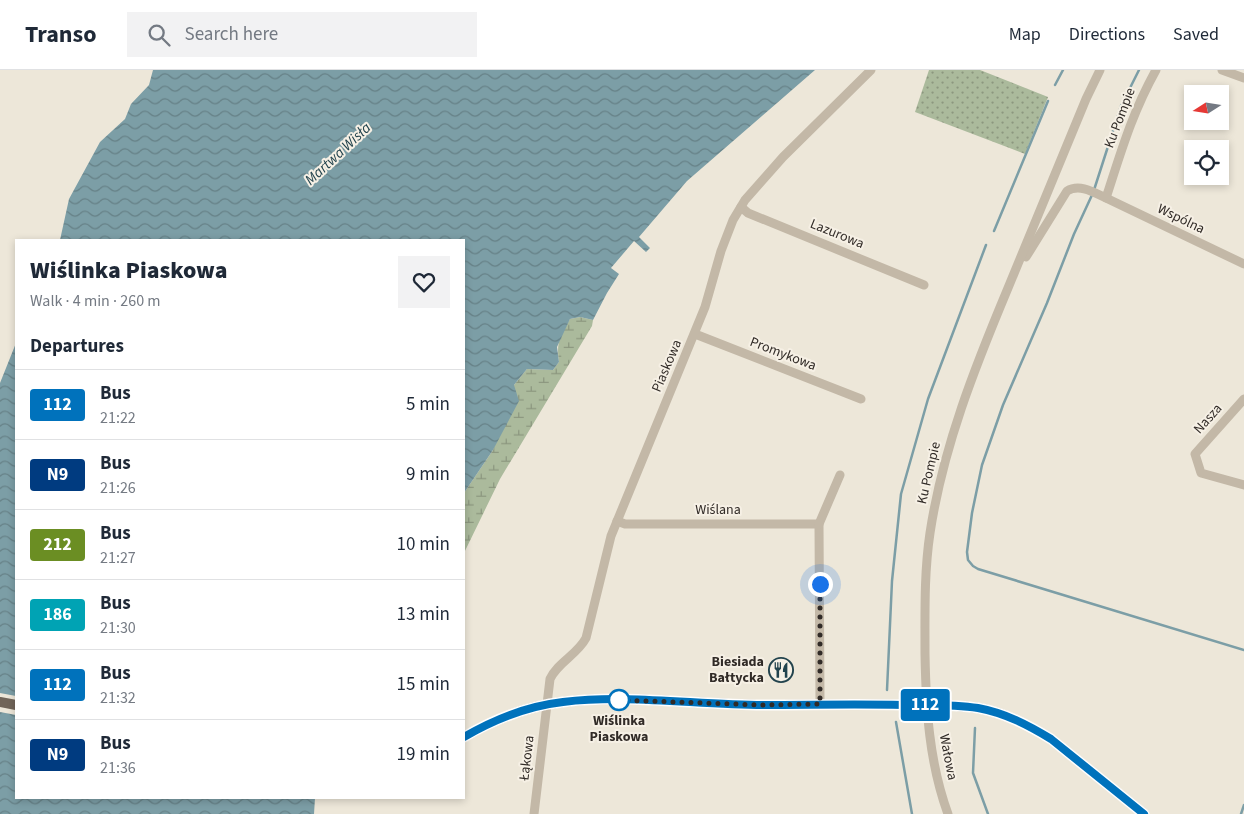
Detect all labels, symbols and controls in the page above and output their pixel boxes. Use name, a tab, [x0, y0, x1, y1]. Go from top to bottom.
search box	[127, 12, 477, 57]
text: Transo	[25, 17, 97, 52]
icon: search	[145, 21, 173, 49]
text: Search here	[185, 21, 278, 48]
text: Map	[1009, 22, 1041, 47]
text: Directions	[1069, 22, 1145, 47]
text: Saved	[1173, 22, 1219, 47]
street label: Ku Pompie	[1099, 85, 1141, 151]
north arrow	[1184, 85, 1229, 130]
map controls	[1184, 85, 1229, 185]
water label: Martwa Wisła	[300, 118, 376, 190]
button: locate	[1184, 140, 1229, 185]
street label: Wspólna	[1154, 199, 1208, 239]
street label: Lazurowa	[807, 214, 867, 254]
text: Wiślinka Piaskowa	[30, 253, 227, 288]
button: heart	[398, 256, 450, 308]
text: Walk · 4 min · 260 m	[30, 290, 161, 312]
street label: Promykowa	[747, 332, 819, 376]
text: Departures	[30, 333, 124, 360]
street label: Piaskowa	[647, 337, 687, 395]
text: Bus	[100, 380, 131, 407]
text: 5 min	[406, 391, 450, 418]
text: 112	[43, 392, 72, 417]
street label: Nasza	[1189, 399, 1227, 439]
text: 21:22	[100, 407, 136, 429]
street label: Ku Pompie	[912, 440, 946, 506]
text: Bus	[100, 450, 131, 477]
text: 9 min	[406, 461, 450, 488]
text: N9	[47, 462, 68, 487]
text: 21:26	[100, 477, 136, 499]
street label: Wiślana	[695, 500, 741, 520]
text: Bus	[100, 520, 131, 547]
text: 10 min	[396, 531, 450, 558]
text: 212	[43, 532, 72, 557]
text: 21:27	[100, 547, 136, 569]
your location	[808, 572, 833, 597]
text: Bus	[100, 590, 131, 617]
text: 13 min	[396, 601, 450, 628]
text: 186	[43, 602, 72, 627]
text: 21:30	[100, 617, 136, 639]
place label: Biesiada Bałtycka	[709, 652, 764, 688]
restaurant icon: Biesiada Bałtycka	[768, 657, 794, 683]
text: Bus	[100, 660, 131, 687]
text: 15 min	[396, 671, 450, 698]
text: 112	[43, 672, 72, 697]
text: 21:32	[100, 687, 136, 709]
marker: Wiślinka Piaskowa	[608, 689, 630, 711]
line badge: 112	[896, 689, 954, 721]
text: 112	[911, 692, 939, 717]
place label: Wiślinka Piaskowa	[590, 711, 648, 747]
text: Bus	[100, 730, 131, 757]
street label: Wałowa	[934, 732, 962, 782]
street label: Łąkowa	[514, 734, 540, 783]
text: 19 min	[396, 741, 450, 768]
text: N9	[47, 742, 68, 767]
text: 21:36	[100, 757, 136, 779]

